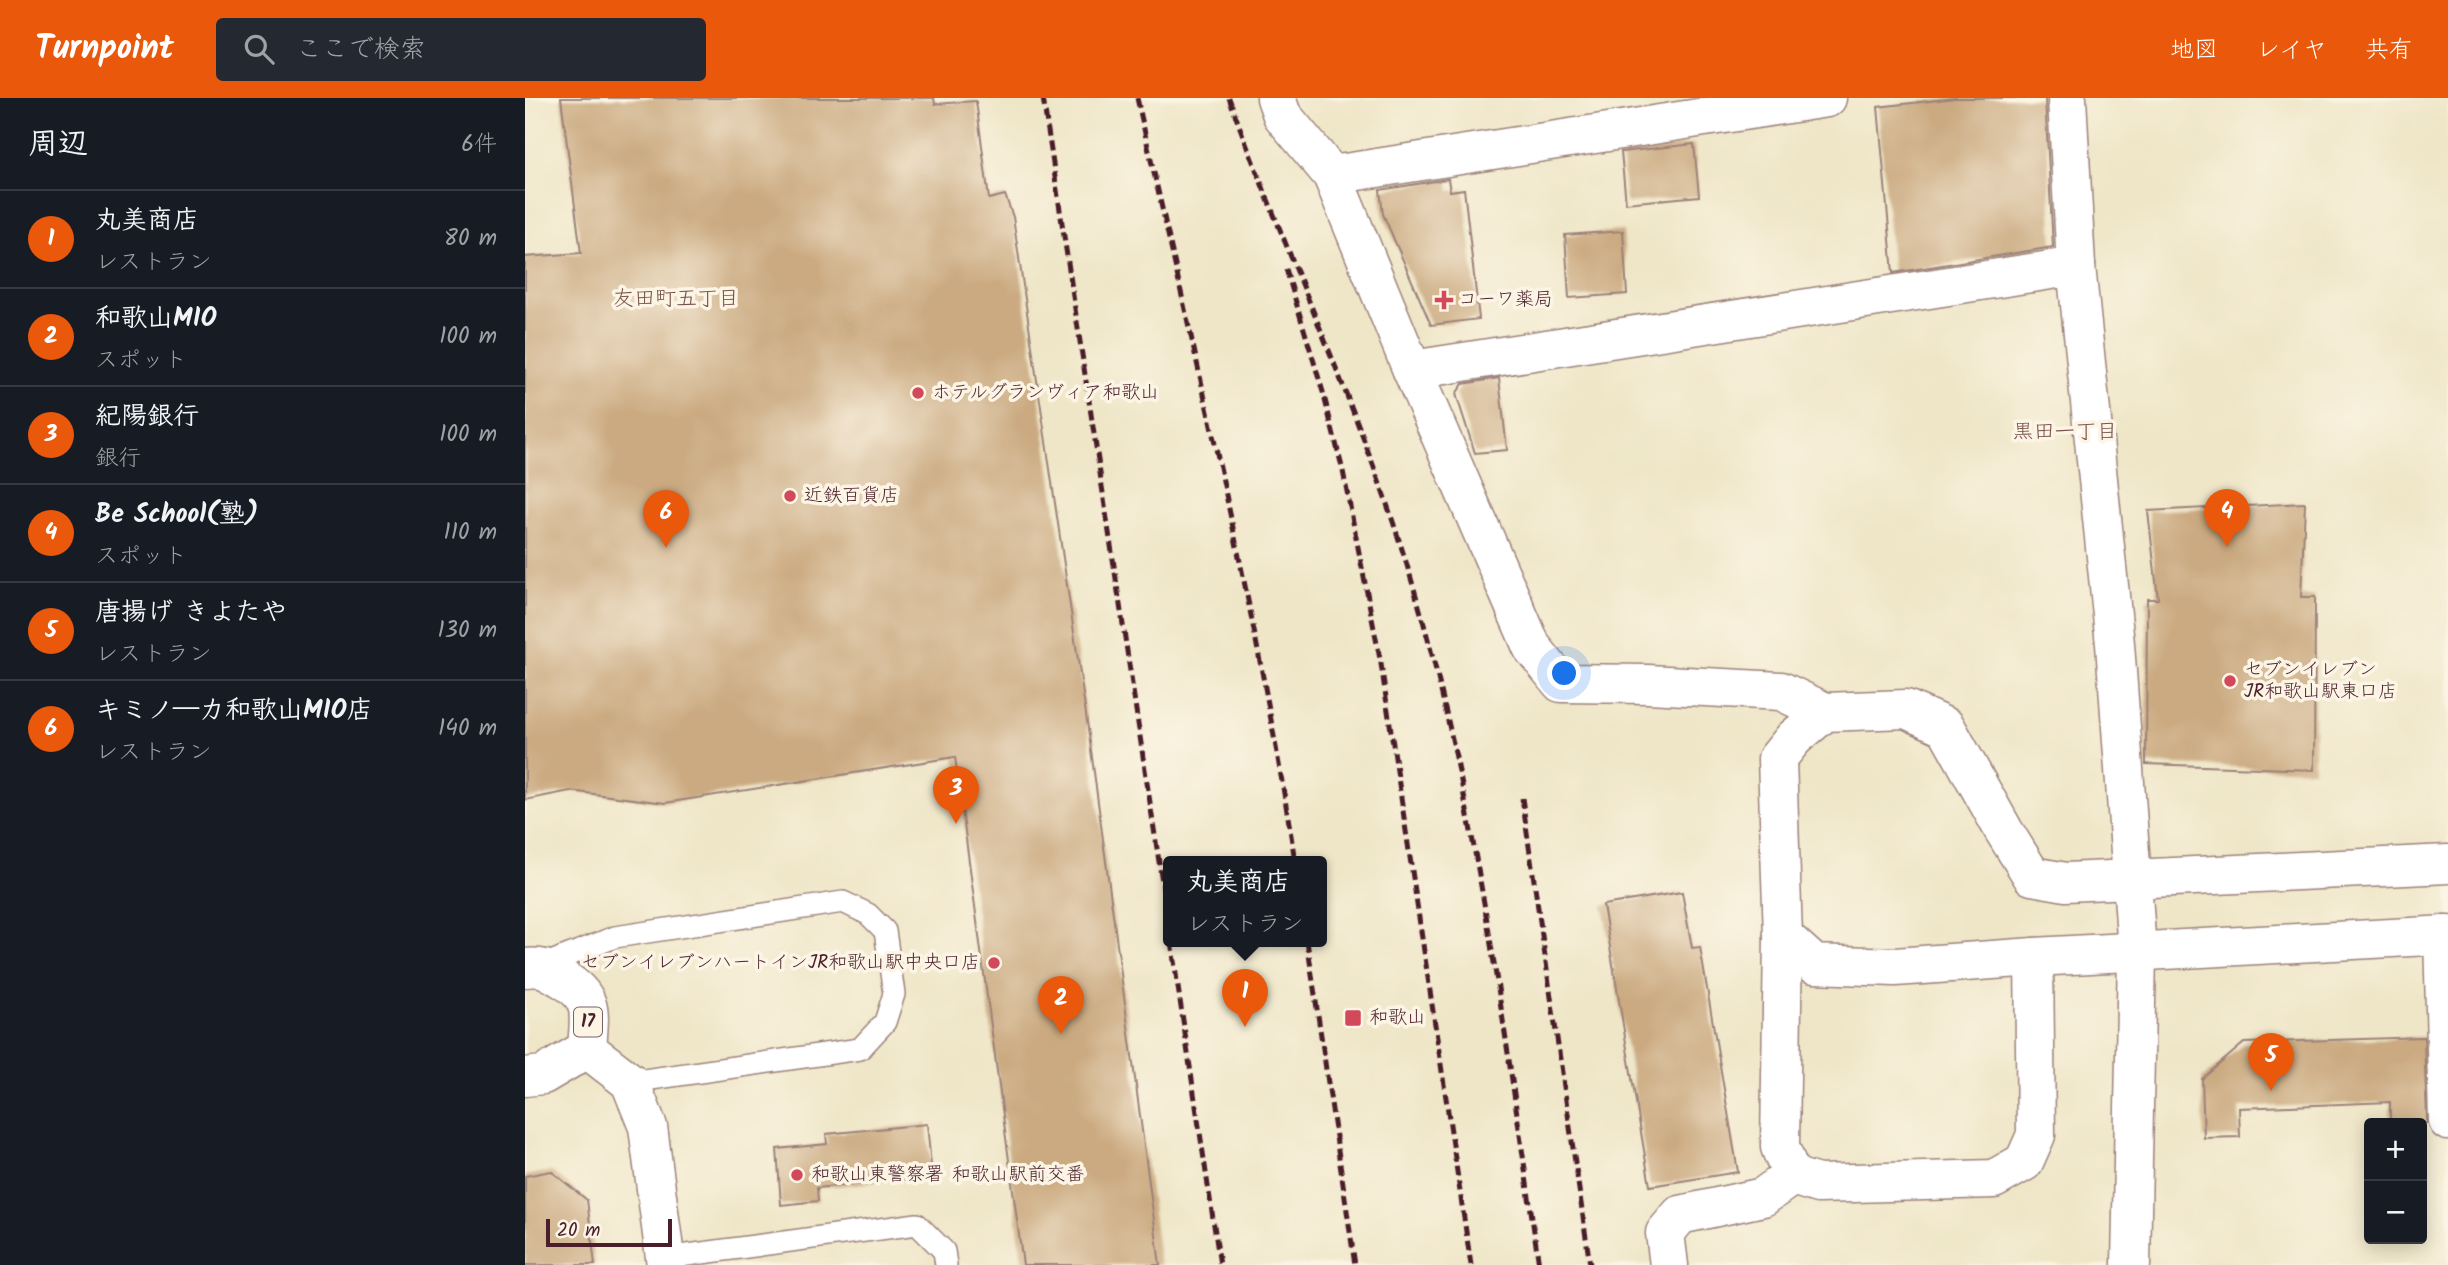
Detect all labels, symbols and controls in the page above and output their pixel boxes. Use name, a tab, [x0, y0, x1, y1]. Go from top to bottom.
search box	[216, 18, 706, 81]
text: Turnpoint	[35, 23, 174, 76]
text: ここで検索	[296, 29, 426, 71]
icon: search	[240, 30, 278, 68]
text: 地図	[2170, 31, 2218, 70]
text: レイヤ	[2256, 31, 2327, 70]
text: 共有	[2365, 31, 2413, 70]
text: 周辺	[28, 121, 88, 169]
text: 6件	[461, 127, 497, 163]
text: 丸美商店	[95, 200, 199, 242]
text: 1	[48, 221, 54, 257]
text: 80 m	[444, 221, 497, 257]
text: レストラン	[95, 245, 212, 281]
district label: 友田町五丁目	[613, 283, 739, 316]
place label: コーワ薬局	[1458, 285, 1553, 315]
marker: コーワ薬局	[1436, 292, 1452, 308]
text: 和歌山MIO	[95, 298, 217, 340]
text: 2	[44, 319, 58, 355]
text: 100 m	[439, 319, 497, 355]
text: スポット	[95, 343, 187, 379]
place label: ホテルグランヴィア和歌山	[932, 378, 1159, 408]
marker: ホテルグランヴィア和歌山	[910, 385, 926, 401]
text: 紀陽銀行	[95, 396, 199, 438]
district label: 黒田一丁目	[2013, 416, 2118, 449]
text: 3	[45, 417, 57, 453]
text: 100 m	[439, 417, 497, 453]
text: 銀行	[95, 441, 141, 477]
place label: 近鉄百貨店	[804, 481, 899, 511]
marker: 近鉄百貨店	[782, 488, 798, 504]
pin: 4	[2204, 489, 2250, 547]
pin: 6	[643, 490, 689, 548]
text: Be School(塾)	[95, 494, 258, 536]
text: 4	[45, 515, 57, 551]
text: 110 m	[444, 515, 497, 551]
text: スポット	[95, 539, 187, 575]
text: 唐揚げ きよたや	[95, 592, 287, 634]
text: 5	[45, 613, 57, 649]
text: 130 m	[438, 613, 497, 649]
text: レストラン	[95, 637, 212, 673]
place label: セブンイレブン JR和歌山駅東口店	[2244, 655, 2397, 707]
your location	[1547, 656, 1581, 690]
marker: セブンイレブン JR和歌山駅東口店	[2222, 673, 2238, 689]
text: キミノ―カ和歌山MIO店	[95, 690, 373, 732]
text: 6	[45, 711, 57, 747]
text: 140 m	[438, 711, 497, 747]
text: レストラン	[95, 735, 212, 771]
pin: 3	[933, 766, 979, 824]
popup	[1163, 856, 1327, 947]
text: 丸美商店	[1187, 862, 1291, 904]
text: レストラン	[1187, 907, 1303, 943]
place label: セブンイレブンハートインJR和歌山駅中央口店	[581, 948, 980, 978]
marker: セブンイレブンハートインJR和歌山駅中央口店	[986, 955, 1002, 971]
pin: 1	[1222, 969, 1268, 1027]
pin: 2	[1038, 976, 1084, 1034]
place label: 和歌山	[1369, 1003, 1426, 1033]
road number: 17	[574, 1007, 602, 1037]
marker: 和歌山	[1343, 1008, 1363, 1028]
pin: 5	[2248, 1033, 2294, 1091]
map controls	[2364, 1118, 2427, 1244]
button: +	[2364, 1118, 2427, 1181]
place label: 和歌山東警察署 和歌山駅前交番	[811, 1160, 1085, 1190]
marker: 和歌山東警察署 和歌山駅前交番	[789, 1167, 805, 1183]
button: −	[2364, 1181, 2427, 1244]
scale bar	[546, 1216, 672, 1248]
text: 20 m	[557, 1216, 600, 1246]

